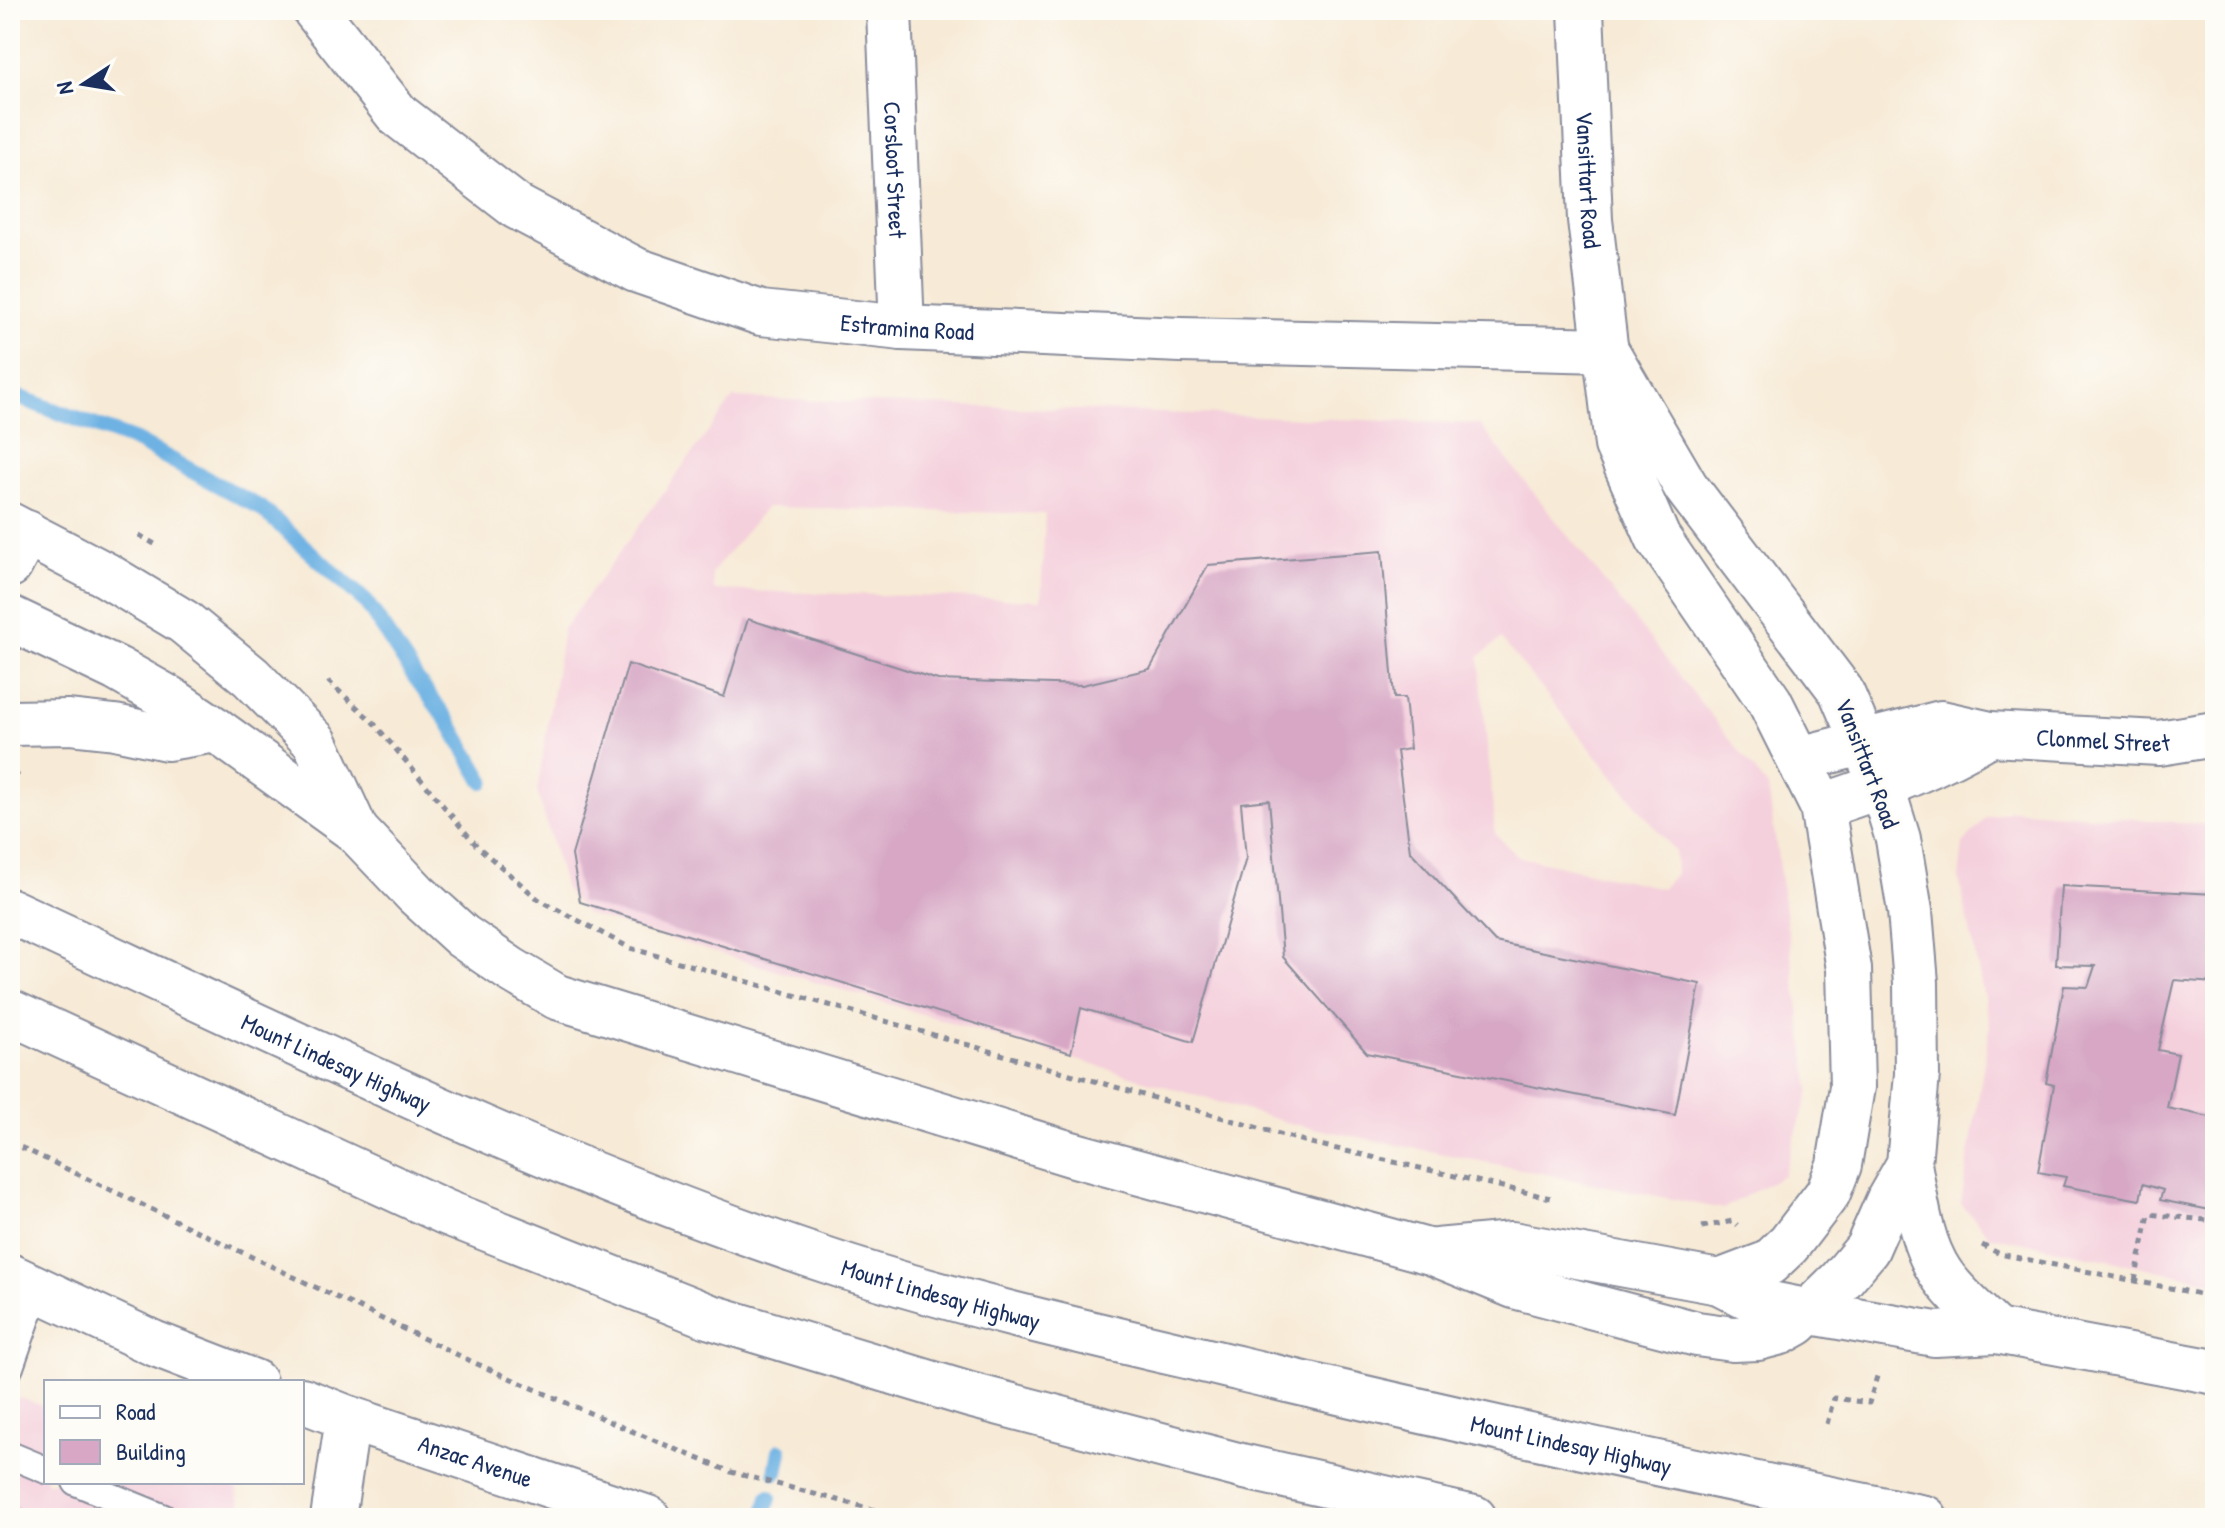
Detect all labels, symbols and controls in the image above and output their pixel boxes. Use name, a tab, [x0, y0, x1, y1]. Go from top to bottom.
north arrow	[44, 44, 124, 124]
text: N	[48, 79, 80, 97]
street label: Corsloot Street	[877, 101, 914, 240]
street label: Vansittart Road	[1569, 111, 1609, 250]
street label: Estramina Road	[839, 306, 975, 347]
street label: Vansittart Road	[1829, 693, 1907, 833]
street label: Clonmel Street	[2035, 720, 2173, 759]
street label: Mount Lindesay Highway	[237, 1005, 436, 1119]
street label: Mount Lindesay Highway	[838, 1251, 1044, 1337]
legend	[44, 1380, 304, 1484]
text: Road	[116, 1395, 155, 1427]
street label: Mount Lindesay Highway	[1468, 1407, 1675, 1482]
street label: Anzac Avenue	[415, 1427, 537, 1495]
text: Building	[116, 1435, 186, 1467]

